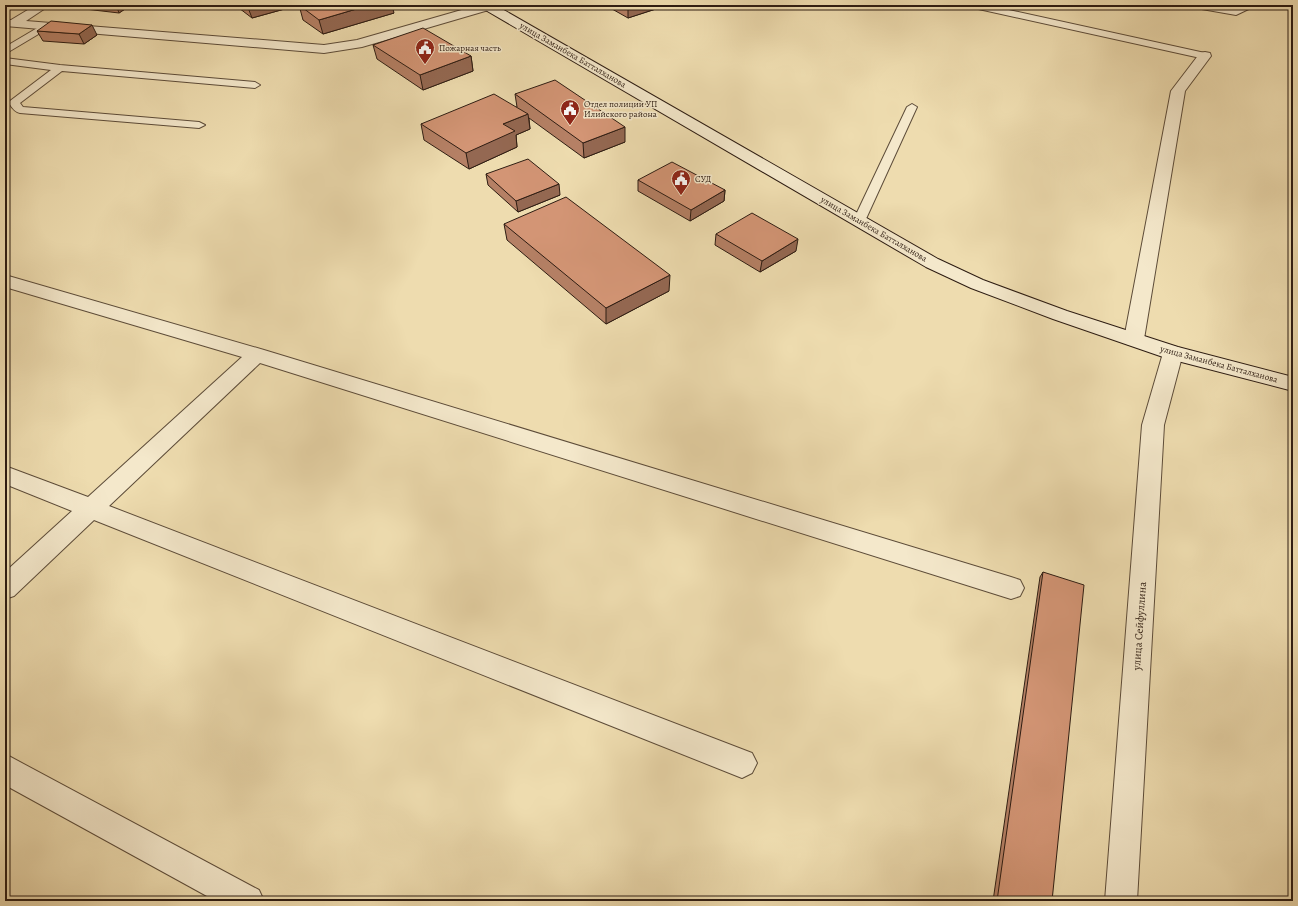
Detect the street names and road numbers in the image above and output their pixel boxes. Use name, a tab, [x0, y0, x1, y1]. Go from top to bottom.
street label: улица Заманбека Батталханова	[517, 19, 629, 91]
street label: улица Заманбека Батталханова	[818, 193, 930, 265]
street label: улица Заманбека Батталханова	[1158, 342, 1280, 386]
street label: улица Сейфуллина	[1129, 580, 1150, 672]

